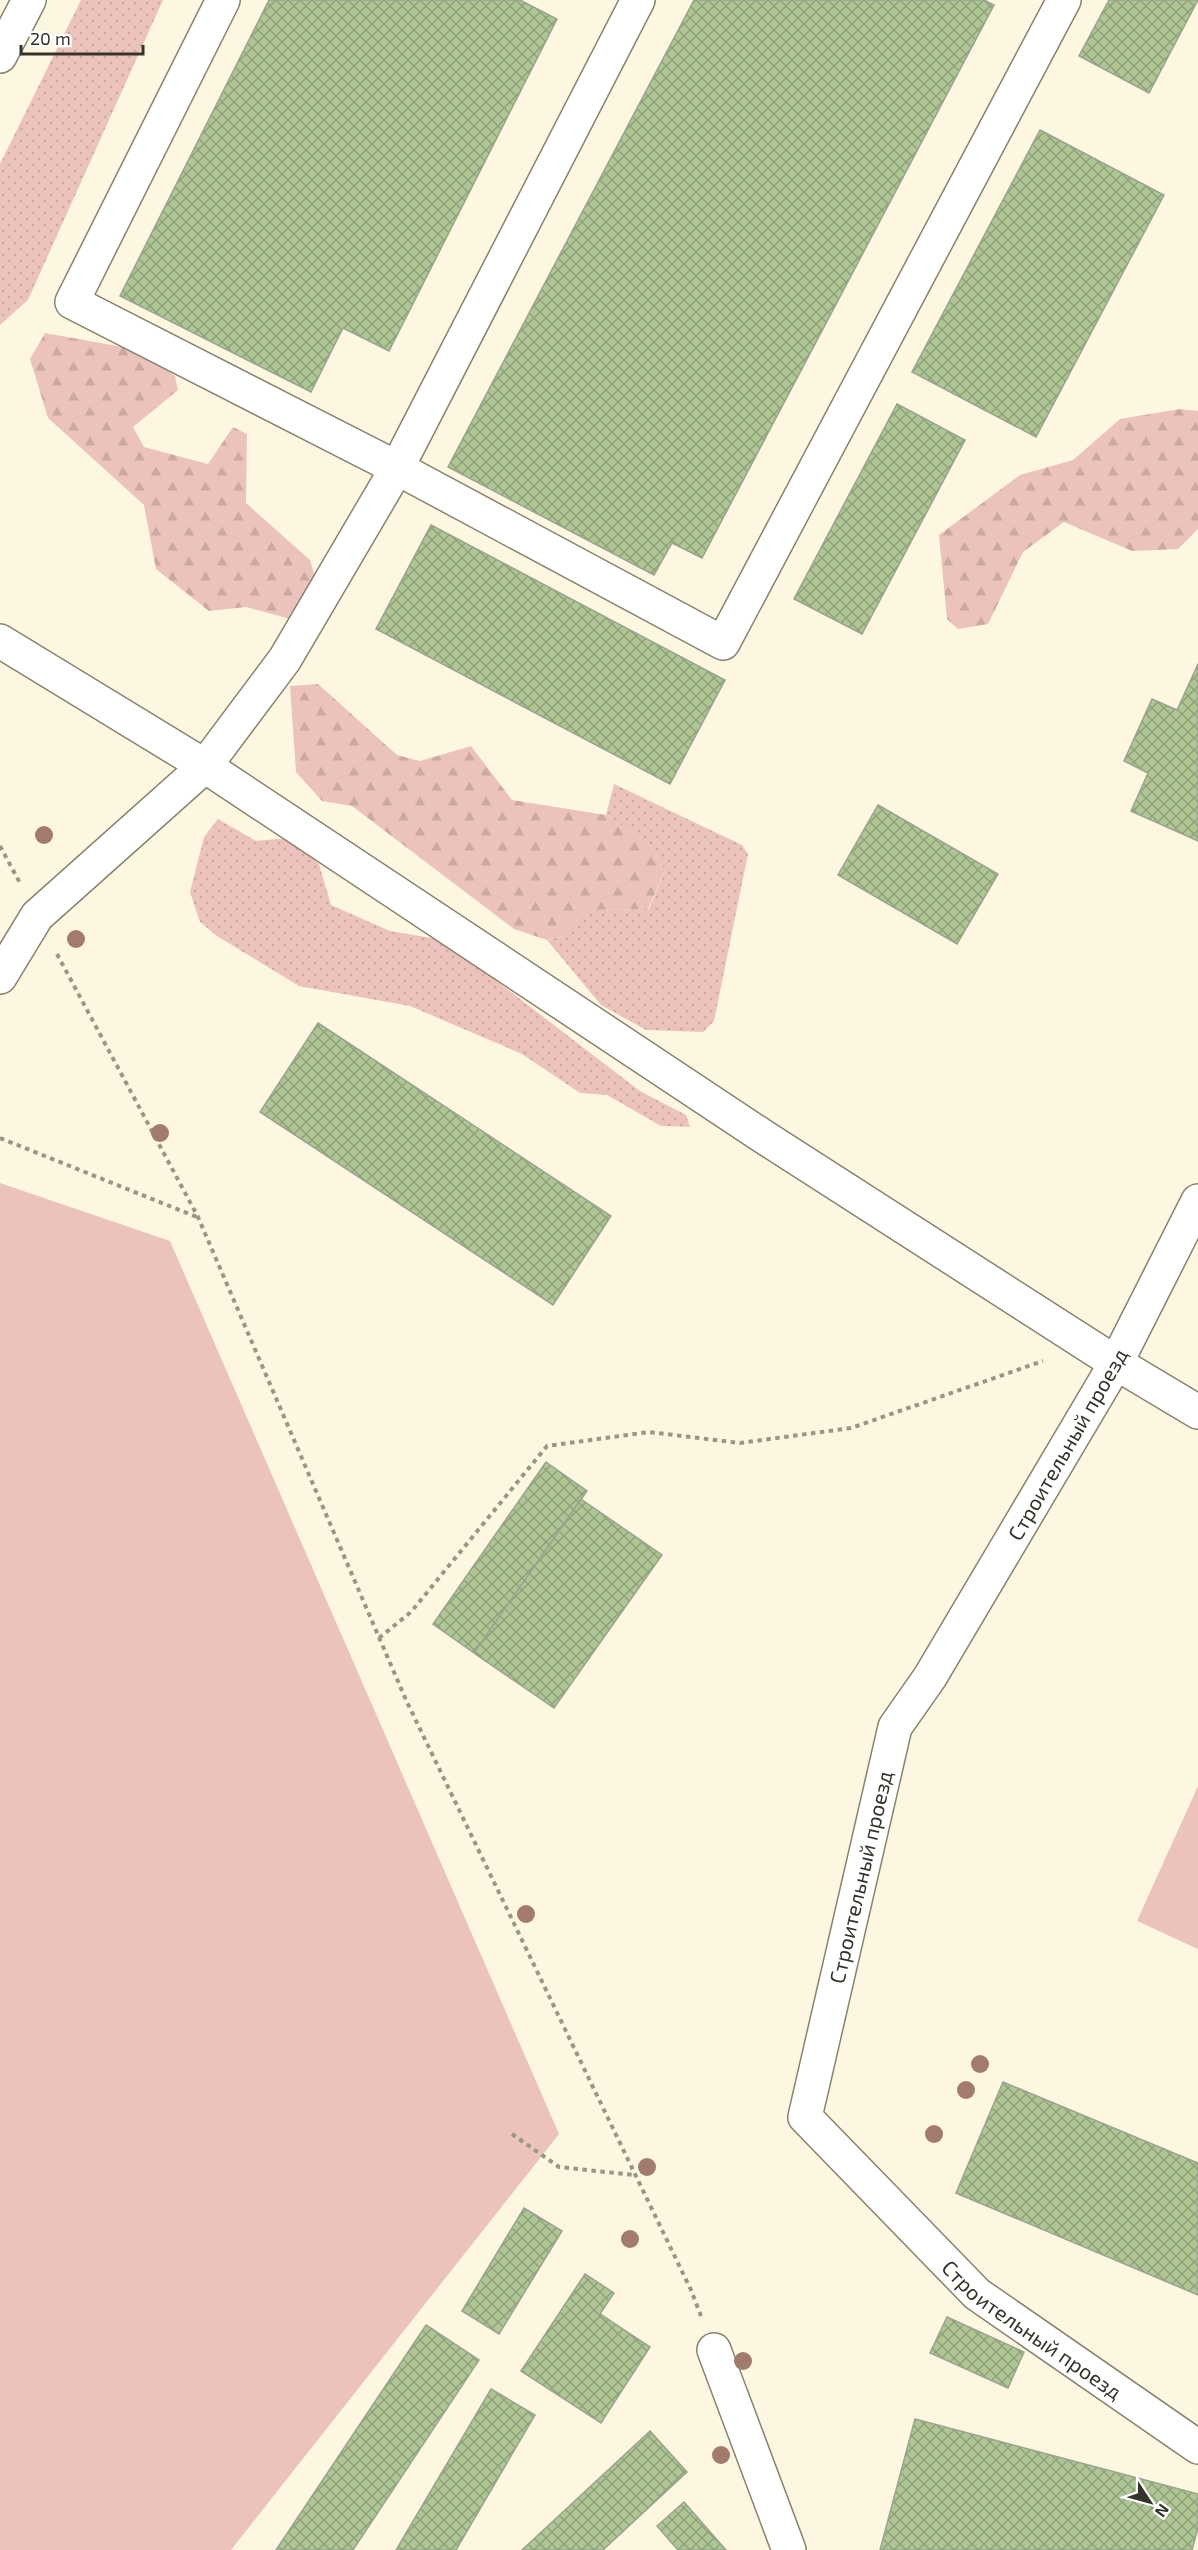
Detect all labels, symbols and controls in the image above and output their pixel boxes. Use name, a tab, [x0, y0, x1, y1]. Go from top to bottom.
scale bar	[21, 18, 142, 56]
text: 20 m	[30, 27, 71, 49]
street label: Строительный проезд	[1002, 1344, 1132, 1544]
street label: Строительный проезд	[823, 1768, 897, 1986]
street label: Строительный проезд	[938, 2254, 1127, 2403]
north arrow	[1120, 2472, 1180, 2532]
text: N	[1151, 2501, 1174, 2521]

